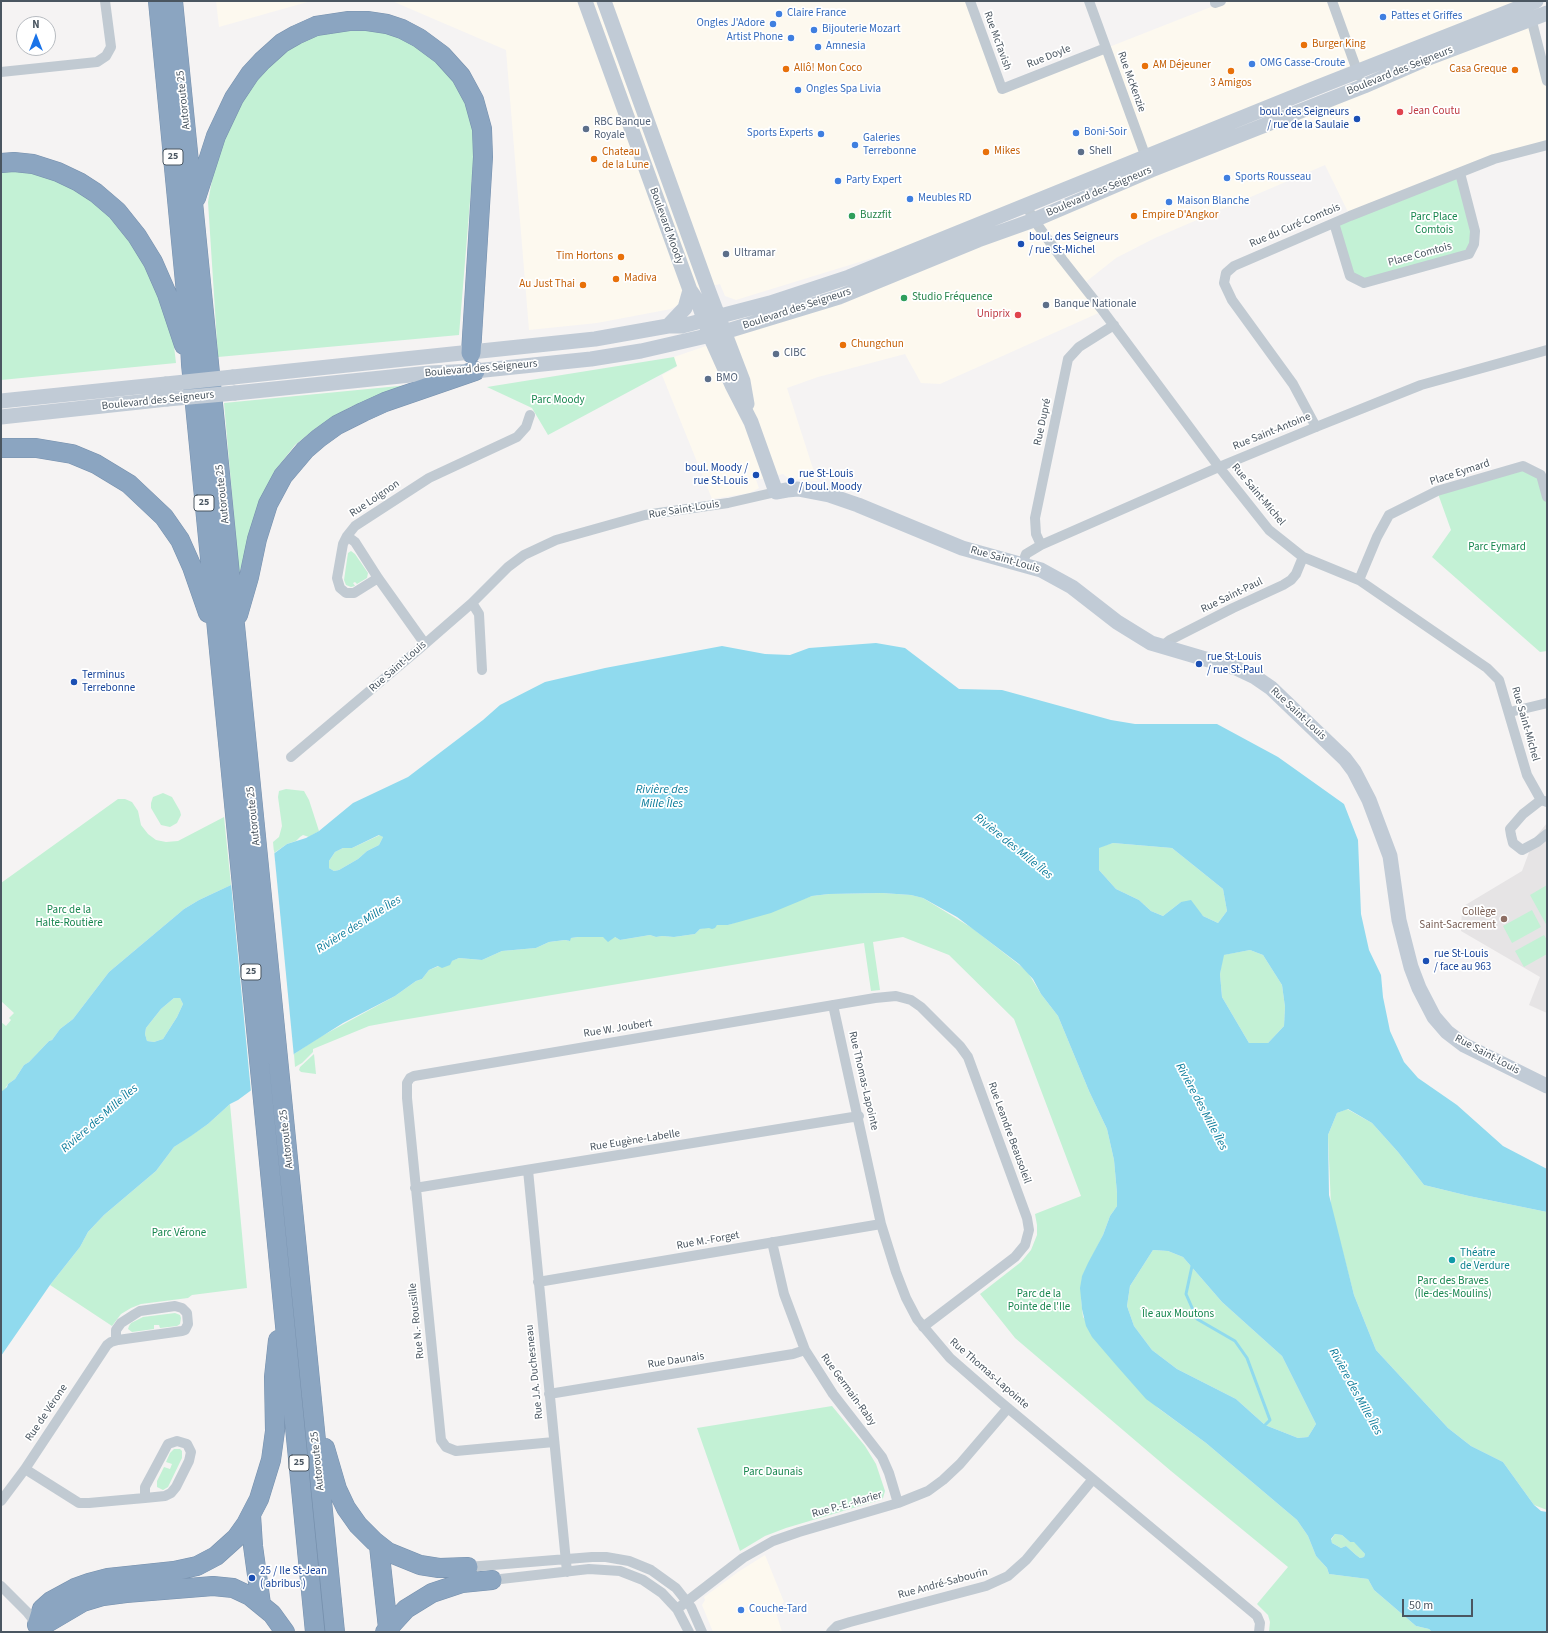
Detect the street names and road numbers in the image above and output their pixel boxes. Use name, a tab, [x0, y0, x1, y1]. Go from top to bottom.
street label: Rue McTavish	[980, 10, 1014, 72]
street label: Rue Doyle	[1025, 42, 1073, 72]
street label: Boulevard des Seigneurs	[1345, 44, 1455, 98]
street label: Rue McKenzie	[1114, 50, 1148, 114]
street label: Autoroute 25	[174, 70, 194, 130]
road number: 25	[163, 149, 183, 165]
street label: Boulevard des Seigneurs	[1044, 164, 1154, 220]
street label: Boulevard Moody	[646, 186, 686, 266]
street label: Rue du Curé-Comtois	[1248, 201, 1342, 251]
street label: Place Comtois	[1387, 240, 1453, 270]
street label: Boulevard des Seigneurs	[741, 285, 853, 333]
street label: Boulevard des Seigneurs	[424, 358, 538, 380]
street label: Boulevard des Seigneurs	[101, 389, 215, 413]
street label: Rue Dupré	[1032, 397, 1054, 447]
street label: Rue Saint-Antoine	[1231, 410, 1313, 454]
street label: Place Eymard	[1428, 457, 1492, 489]
street label: Rue Saint-Michel	[1228, 461, 1288, 529]
street label: Autoroute 25	[213, 464, 233, 524]
street label: Rue Loignon	[348, 478, 402, 520]
road number: 25	[194, 495, 214, 511]
street label: Rue Saint-Louis	[648, 498, 720, 522]
street label: Rue Saint-Louis	[969, 544, 1041, 576]
street label: Rue Saint-Paul	[1199, 575, 1265, 617]
street label: Rue Saint-Louis	[367, 639, 429, 695]
street label: Rue Saint-Louis	[1267, 685, 1329, 743]
street label: Rue Saint-Michel	[1508, 685, 1542, 763]
street label: Autoroute 25	[244, 786, 264, 846]
road number: 25	[241, 964, 261, 980]
street label: Rue W. Joubert	[583, 1017, 653, 1041]
street label: Rue Thomas-Lapointe	[845, 1030, 881, 1132]
street label: Rue Saint-Louis	[1452, 1032, 1522, 1078]
street label: Rue Leandre Beausoleil	[984, 1080, 1034, 1186]
street label: Autoroute 25	[277, 1109, 297, 1169]
street label: Rue Eugène-Labelle	[589, 1127, 681, 1155]
street label: Rue M.-Forget	[676, 1229, 740, 1253]
street label: Rue N.- Roussille	[406, 1282, 428, 1360]
street label: Rue J.A. Duchesneau	[523, 1324, 547, 1420]
street label: Rue Thomas-Lapointe	[946, 1336, 1032, 1412]
street label: Rue Daunais	[647, 1350, 705, 1372]
street label: Rue Germain-Raby	[817, 1351, 879, 1429]
street label: Rue de Vérone	[23, 1382, 71, 1444]
street label: Autoroute 25	[308, 1431, 328, 1491]
road number: 25	[289, 1455, 309, 1471]
street label: Rue P.-E.-Marier	[810, 1489, 884, 1521]
street label: Rue André-Sabourin	[897, 1566, 989, 1602]

